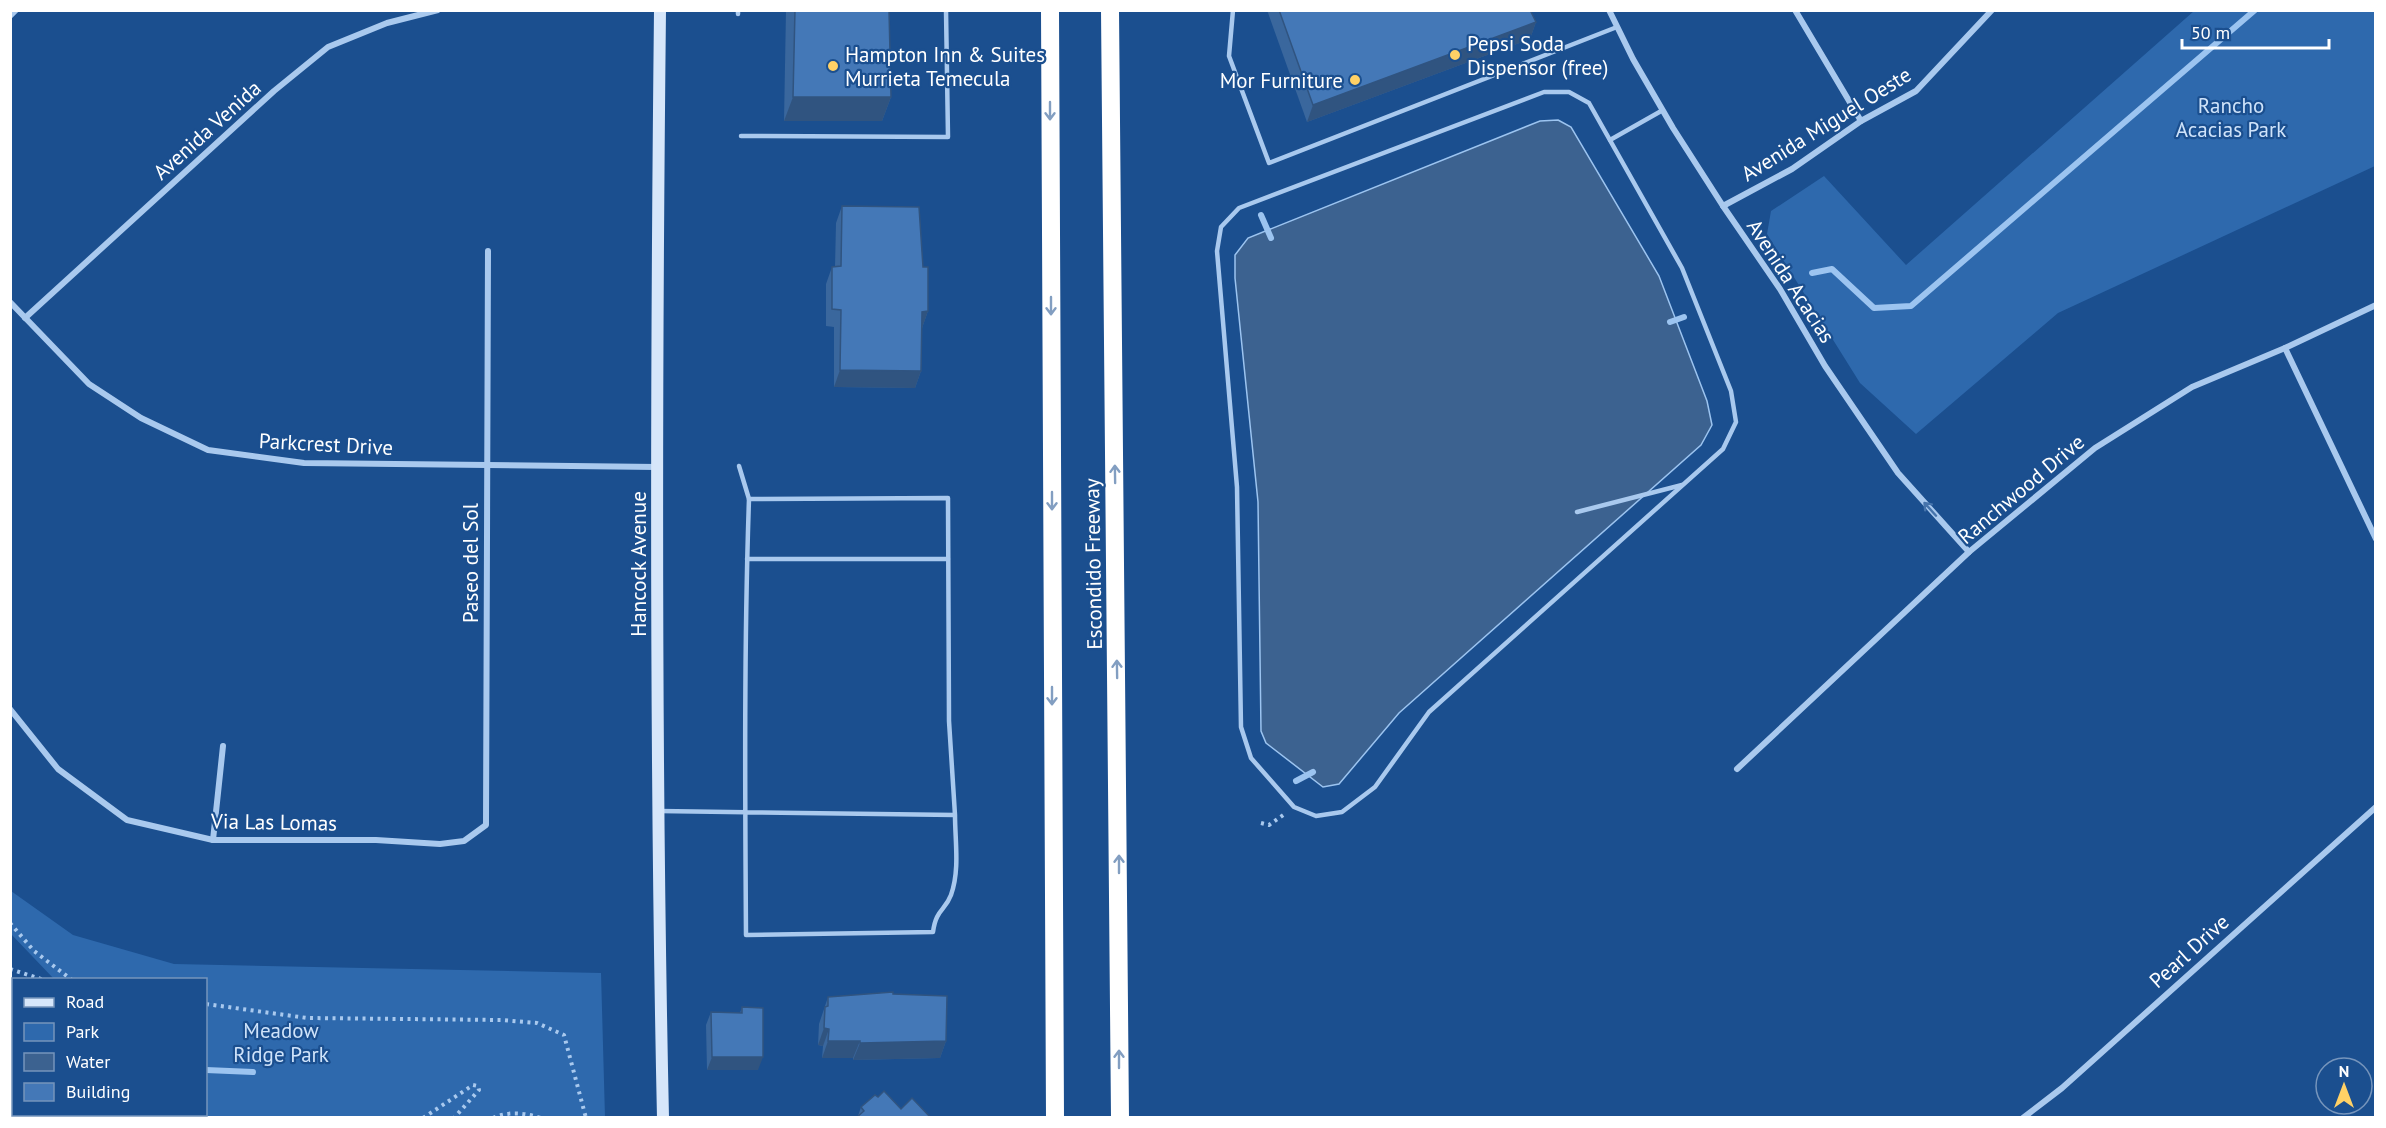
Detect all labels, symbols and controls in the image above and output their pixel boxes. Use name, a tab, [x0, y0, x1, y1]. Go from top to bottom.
scale bar	[2182, 12, 2329, 50]
text: 50 m	[2191, 21, 2230, 44]
place label: Pepsi Soda Dispensor (free)	[1467, 30, 1608, 81]
place label: Hampton Inn & Suites Murrieta Temecula	[845, 41, 1045, 92]
marker: Pepsi Soda Dispensor (free)	[1448, 48, 1462, 62]
marker: Hampton Inn & Suites Murrieta Temecula	[826, 59, 840, 73]
street label: Avenida Miguel Oeste	[1736, 61, 1916, 187]
place label: Mor Furniture	[1220, 67, 1343, 94]
marker: Mor Furniture	[1348, 73, 1362, 87]
street label: Avenida Venida	[147, 74, 267, 186]
park label: Rancho Acacias Park	[2176, 92, 2286, 143]
one-way arrow	[1044, 100, 1056, 120]
street label: Avenida Acacias	[1741, 214, 1841, 348]
one-way arrow	[1045, 295, 1057, 315]
street label: Parkcrest Drive	[258, 427, 394, 461]
street label: Ranchwood Drive	[1952, 428, 2090, 550]
one-way arrow	[1109, 465, 1121, 485]
street label: Escondido Freeway	[1078, 478, 1108, 650]
one-way arrow	[1046, 490, 1058, 510]
street label: Hancock Avenue	[625, 491, 652, 637]
one-way arrow	[1923, 502, 1937, 517]
street label: Paseo del Sol	[457, 503, 484, 623]
one-way arrow	[1111, 660, 1123, 680]
one-way arrow	[1047, 685, 1058, 705]
street label: Via Las Lomas	[210, 807, 337, 837]
one-way arrow	[1113, 855, 1125, 875]
street label: Pearl Drive	[2144, 908, 2234, 994]
legend	[12, 978, 207, 1116]
text: Road	[66, 990, 104, 1013]
park label: Meadow Ridge Park	[233, 1017, 329, 1068]
text: Park	[66, 1020, 99, 1043]
text: Water	[66, 1050, 110, 1073]
one-way arrow	[1114, 1050, 1125, 1070]
north arrow	[2314, 1056, 2374, 1116]
text: N	[2339, 1061, 2349, 1081]
text: Building	[66, 1080, 130, 1103]

